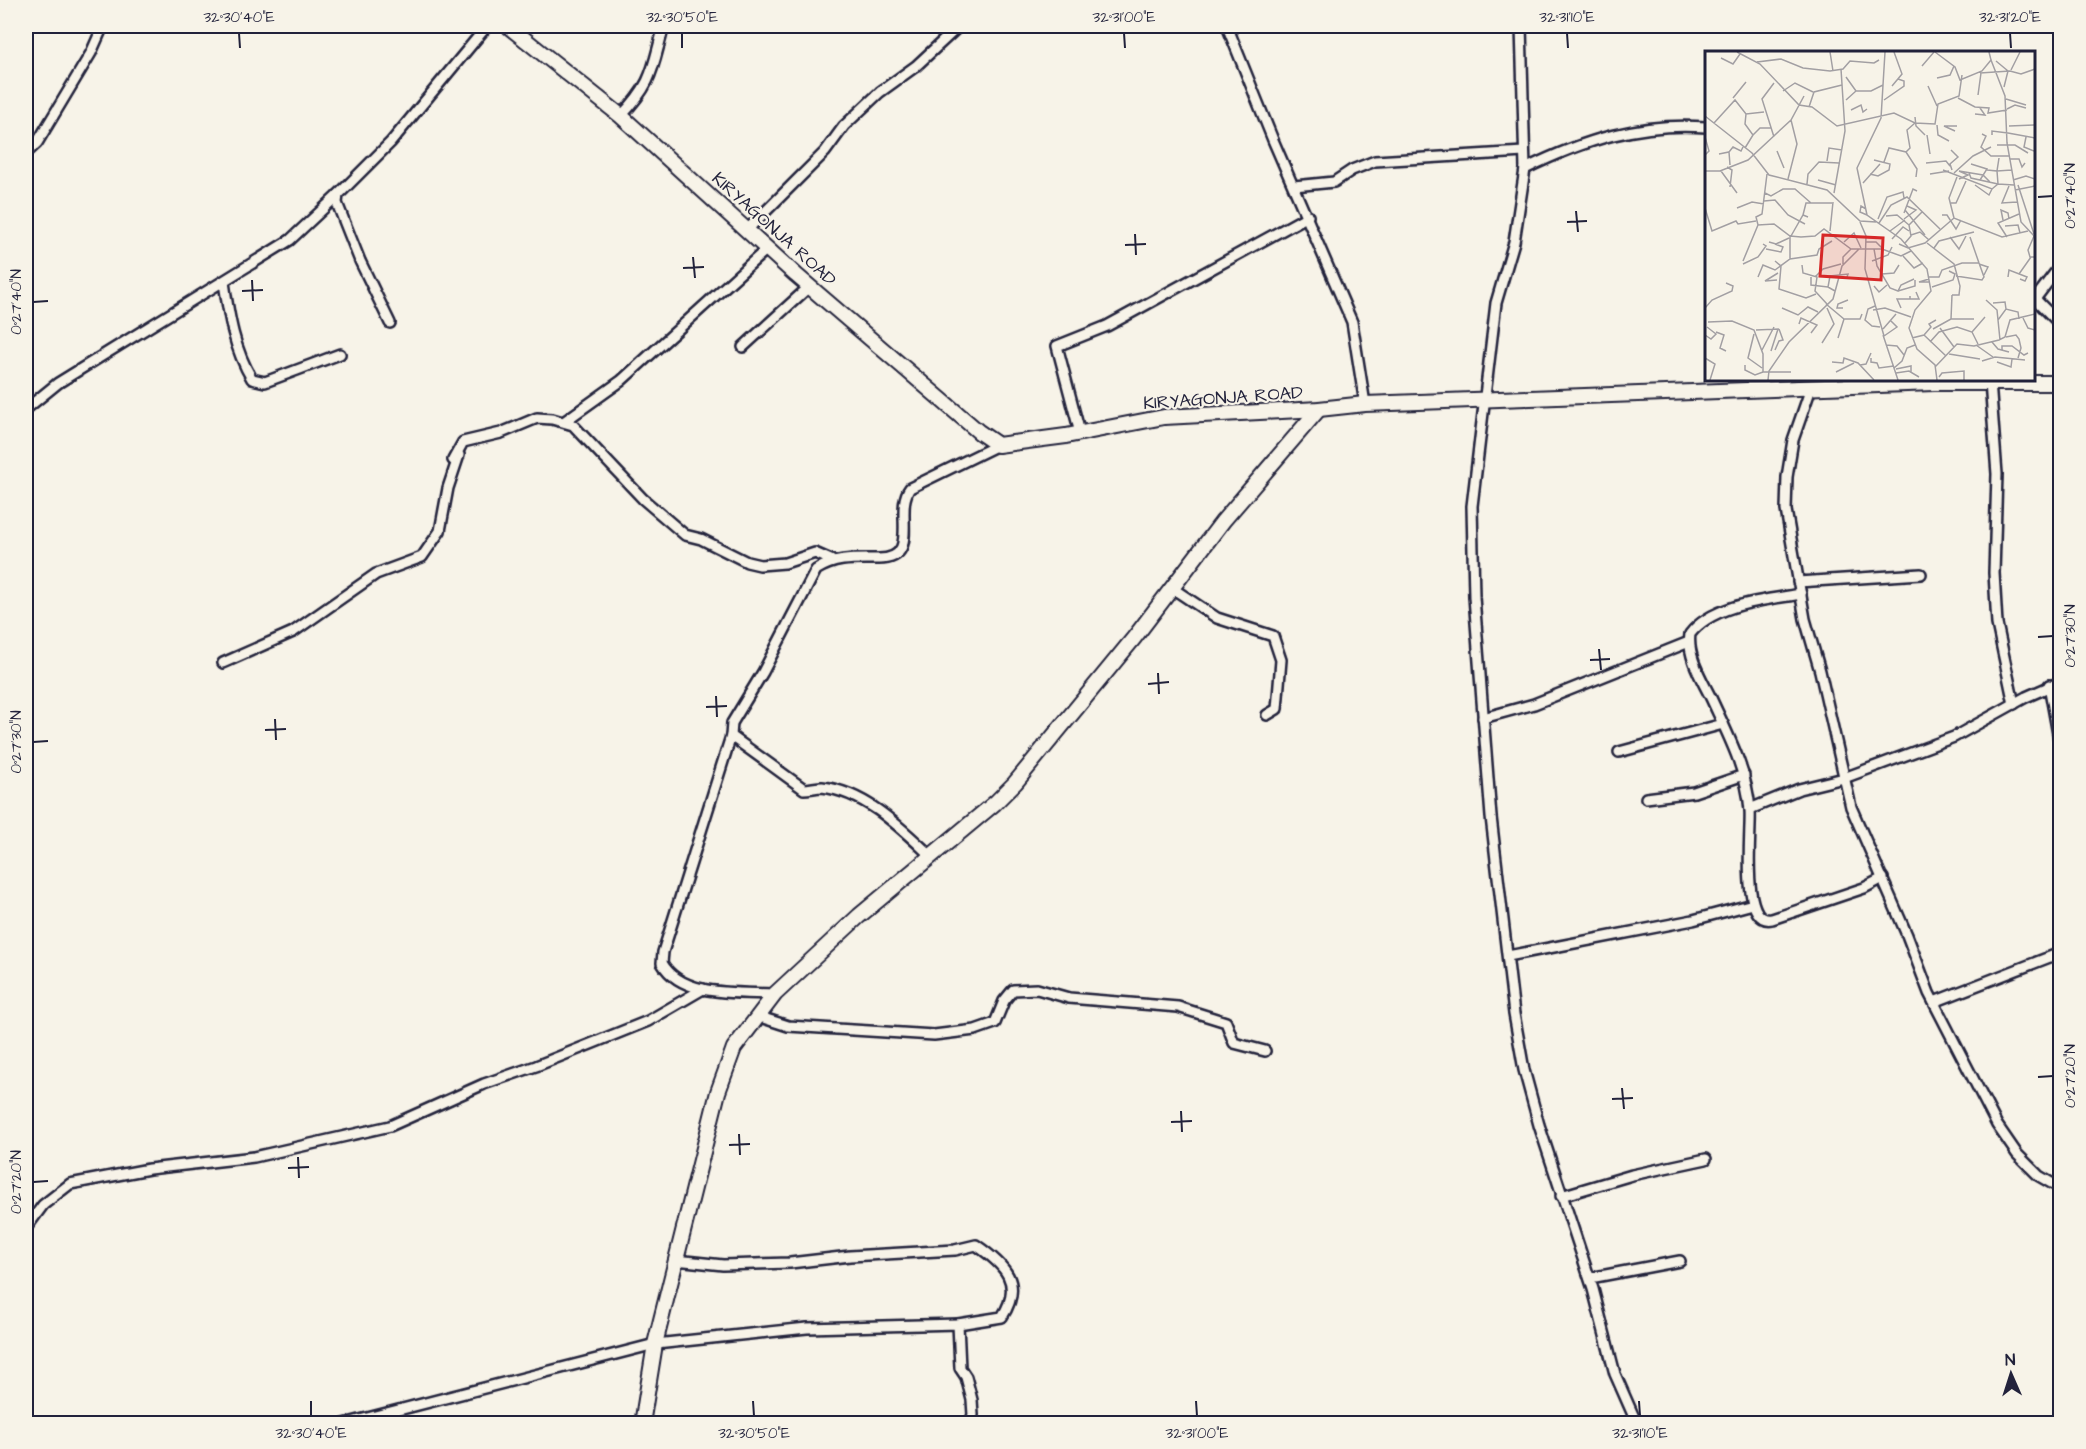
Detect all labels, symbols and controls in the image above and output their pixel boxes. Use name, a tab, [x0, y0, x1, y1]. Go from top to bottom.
text: 32°30'40"E	[203, 7, 275, 28]
text: 32°30'50"E	[646, 7, 718, 28]
text: 32°31'00"E	[1093, 7, 1156, 28]
text: 32°31'10"E	[1539, 7, 1595, 28]
text: 32°31'20"E	[1979, 7, 2041, 28]
inset map	[1705, 51, 2035, 381]
text: 0°27'40"N	[2060, 163, 2081, 229]
street label: KIRYAGONJA ROAD	[706, 166, 842, 292]
text: 0°27'40"N	[6, 269, 27, 335]
street label: KIRYAGONJA ROAD	[1142, 380, 1304, 416]
text: 0°27'30"N	[2060, 604, 2081, 668]
text: 0°27'30"N	[6, 710, 27, 774]
text: 0°27'20"N	[2060, 1044, 2081, 1108]
text: 0°27'20"N	[6, 1150, 27, 1214]
north arrow	[1981, 1344, 2041, 1404]
text: N	[2005, 1349, 2016, 1371]
text: 32°30'40"E	[275, 1423, 347, 1444]
text: 32°30'50"E	[718, 1423, 790, 1444]
text: 32°31'00"E	[1166, 1423, 1229, 1444]
text: 32°31'10"E	[1612, 1423, 1668, 1444]

